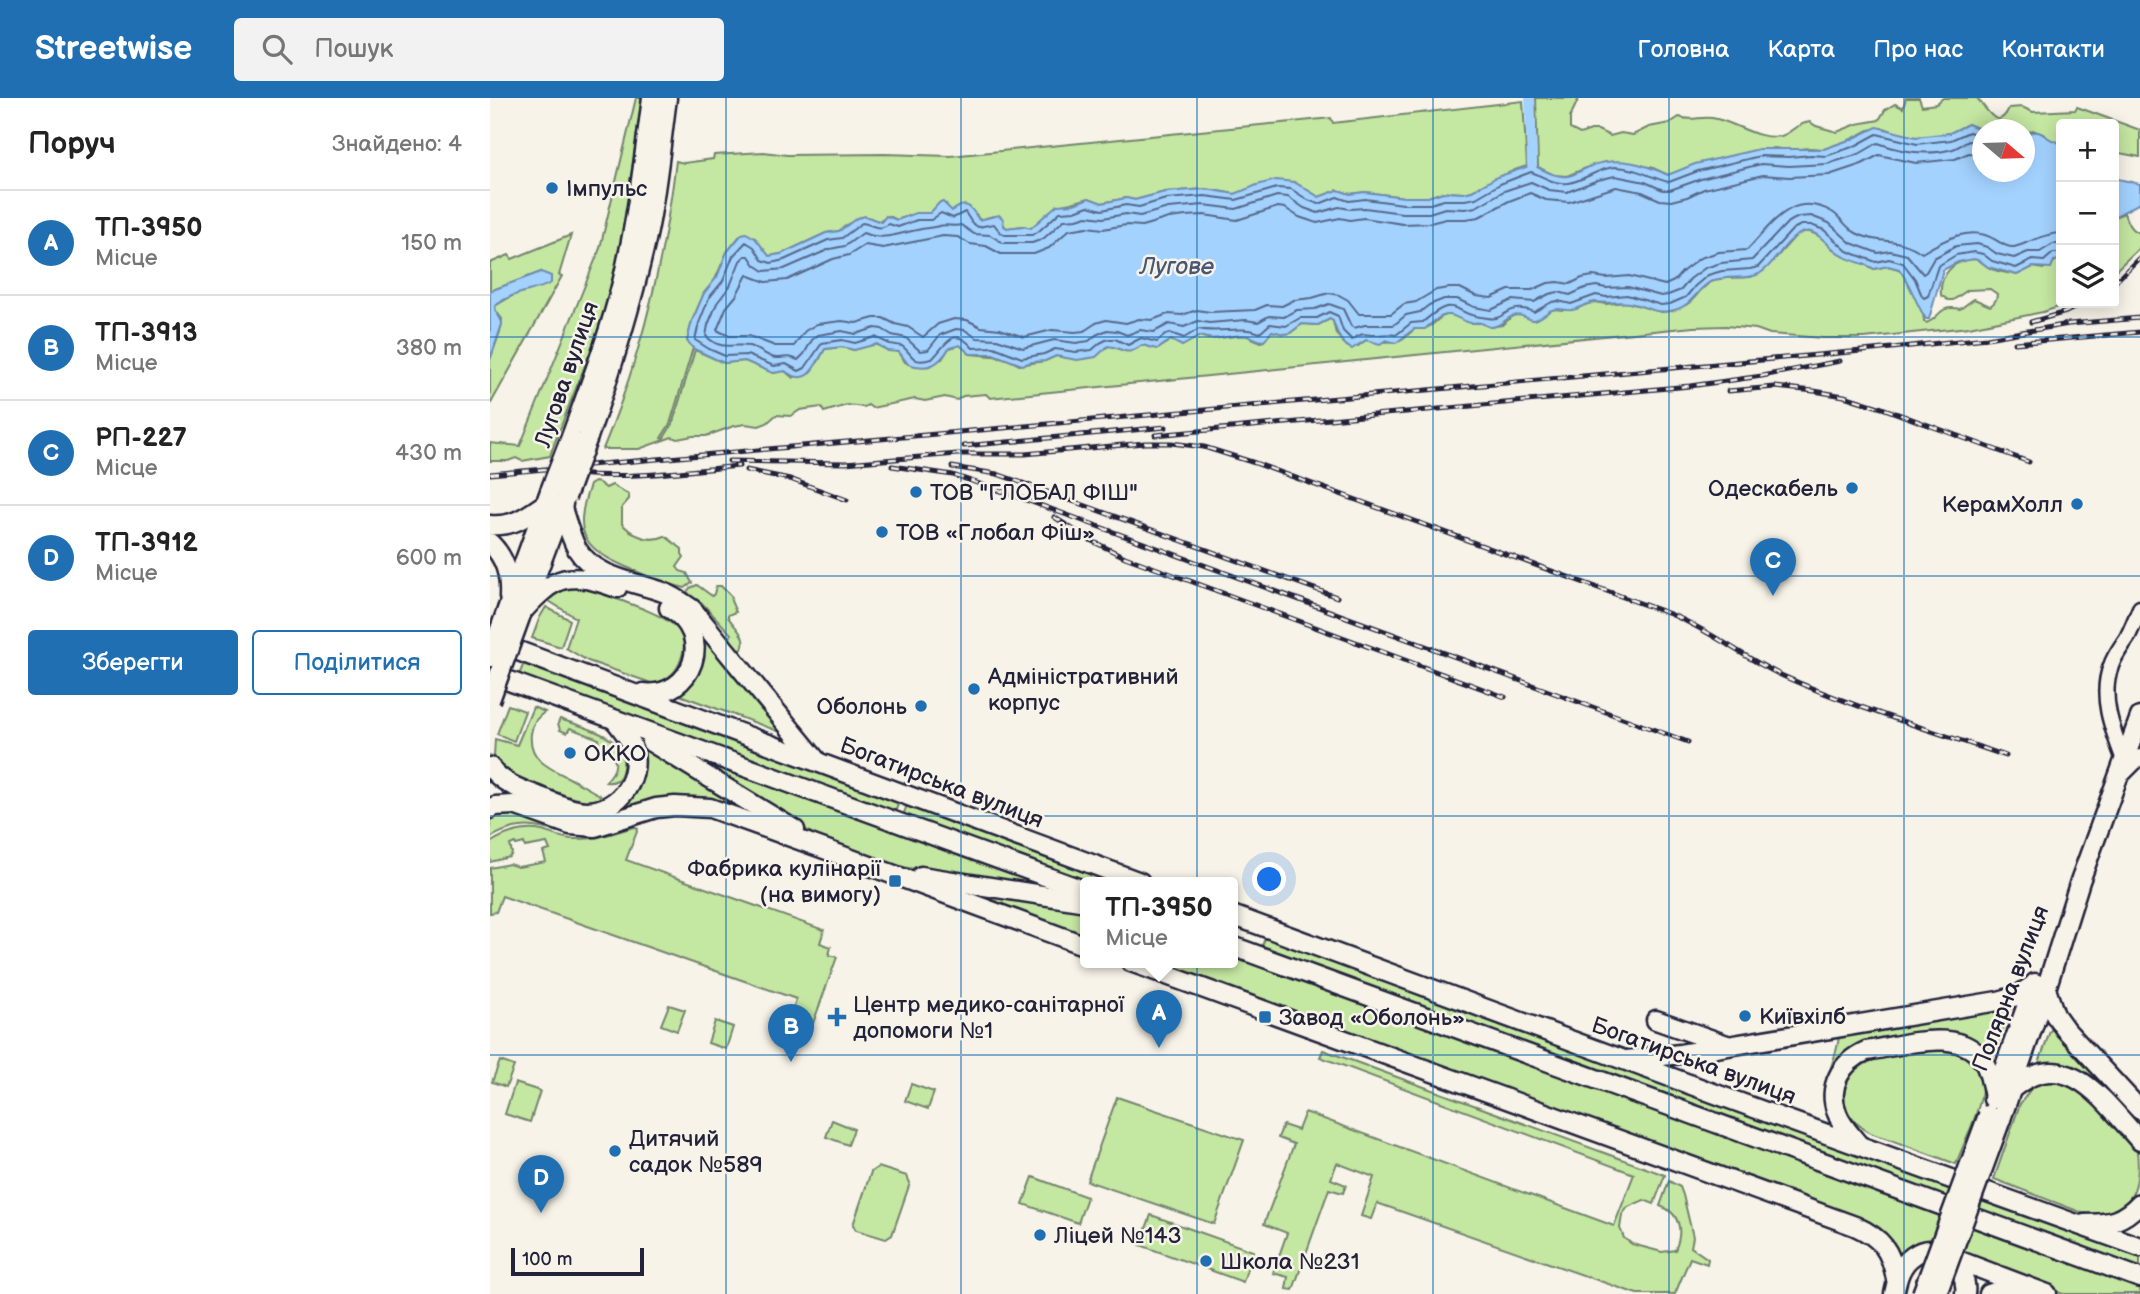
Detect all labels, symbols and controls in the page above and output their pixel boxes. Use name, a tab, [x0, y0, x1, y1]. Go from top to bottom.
search box	[234, 18, 724, 81]
text: Streetwise	[35, 29, 192, 69]
icon: search	[258, 30, 296, 68]
text: Пошук	[314, 34, 393, 65]
text: Головна	[1638, 35, 1730, 64]
text: Карта	[1768, 35, 1835, 64]
text: Про нас	[1873, 35, 1963, 64]
text: Контакти	[2001, 35, 2105, 64]
north arrow	[1972, 119, 2035, 182]
map controls	[2056, 119, 2119, 308]
button: +	[2056, 119, 2119, 182]
text: Поруч	[28, 126, 116, 162]
text: Знайдено: 4	[332, 130, 462, 158]
place label: Імпульс	[566, 175, 647, 203]
marker: Імпульс	[544, 180, 560, 196]
button: −	[2056, 182, 2119, 245]
text: ТП-3950	[95, 213, 202, 244]
text: A	[44, 229, 58, 257]
text: 150 m	[401, 229, 462, 257]
text: Місце	[95, 244, 158, 272]
button: layers	[2056, 245, 2119, 308]
water label: Лугове	[1138, 252, 1215, 281]
street label: Лугова вулиця	[529, 298, 605, 452]
text: ТП-3913	[95, 318, 197, 349]
text: B	[43, 334, 59, 362]
text: 380 m	[396, 334, 462, 362]
text: Місце	[95, 349, 158, 377]
text: РП-227	[95, 423, 187, 454]
text: C	[43, 439, 59, 467]
text: 430 m	[395, 439, 462, 467]
text: Місце	[95, 454, 158, 482]
place label: Одескабель	[1708, 475, 1838, 503]
place label: ТОВ "ГЛОБАЛ ФІШ"	[930, 479, 1138, 507]
marker: Одескабель	[1844, 480, 1860, 496]
marker: ТОВ "ГЛОБАЛ ФІШ"	[908, 484, 924, 500]
place label: КерамХолл	[1942, 491, 2063, 519]
marker: КерамХолл	[2069, 496, 2085, 512]
place label: ТОВ «Глобал Фіш»	[896, 519, 1095, 547]
marker: ТОВ «Глобал Фіш»	[874, 524, 890, 540]
text: ТП-3912	[95, 528, 198, 559]
pin: C	[1750, 538, 1796, 596]
text: D	[43, 544, 59, 572]
text: 600 m	[396, 544, 462, 572]
text: Місце	[95, 559, 158, 587]
button: Зберегти	[28, 630, 238, 695]
button: Поділитися	[252, 630, 462, 695]
place label: Адміністративний корпус	[987, 663, 1179, 717]
marker: Адміністративний корпус	[966, 681, 982, 697]
place label: Оболонь	[817, 693, 907, 721]
marker: Оболонь	[913, 698, 929, 714]
street label: Богатирська вулиця	[836, 731, 1047, 835]
place label: ОККО	[584, 740, 646, 768]
marker: ОККО	[562, 745, 578, 761]
place label: Фабрика кулінарії (на вимогу)	[687, 855, 882, 909]
your location	[1252, 862, 1286, 896]
marker: Фабрика кулінарії (на вимогу)	[887, 873, 903, 889]
popup	[1080, 877, 1238, 968]
text: ТП-3950	[1105, 893, 1213, 924]
street label: Полярна вулиця	[1966, 901, 2055, 1075]
text: Місце	[1105, 924, 1168, 952]
pin: A	[1136, 990, 1182, 1048]
place label: Центр медико-санітарної допомоги №1	[853, 991, 1125, 1045]
place label: Київхілб	[1759, 1003, 1846, 1031]
pin: B	[768, 1004, 814, 1062]
place label: Завод «Оболонь»	[1279, 1004, 1465, 1032]
marker: Центр медико-санітарної допомоги №1	[827, 1007, 847, 1027]
marker: Київхілб	[1737, 1008, 1753, 1024]
marker: Завод «Оболонь»	[1257, 1009, 1273, 1025]
street label: Богатирська вулиця	[1588, 1011, 1800, 1111]
place label: Дитячий садок №589	[629, 1125, 763, 1179]
marker: Дитячий садок №589	[607, 1143, 623, 1159]
pin: D	[518, 1155, 564, 1213]
place label: Ліцей №143	[1053, 1222, 1182, 1250]
marker: Ліцей №143	[1032, 1227, 1048, 1243]
scale bar	[511, 1245, 644, 1277]
text: 100 m	[522, 1248, 573, 1271]
place label: Школа №231	[1220, 1248, 1360, 1276]
marker: Школа №231	[1198, 1253, 1214, 1269]

